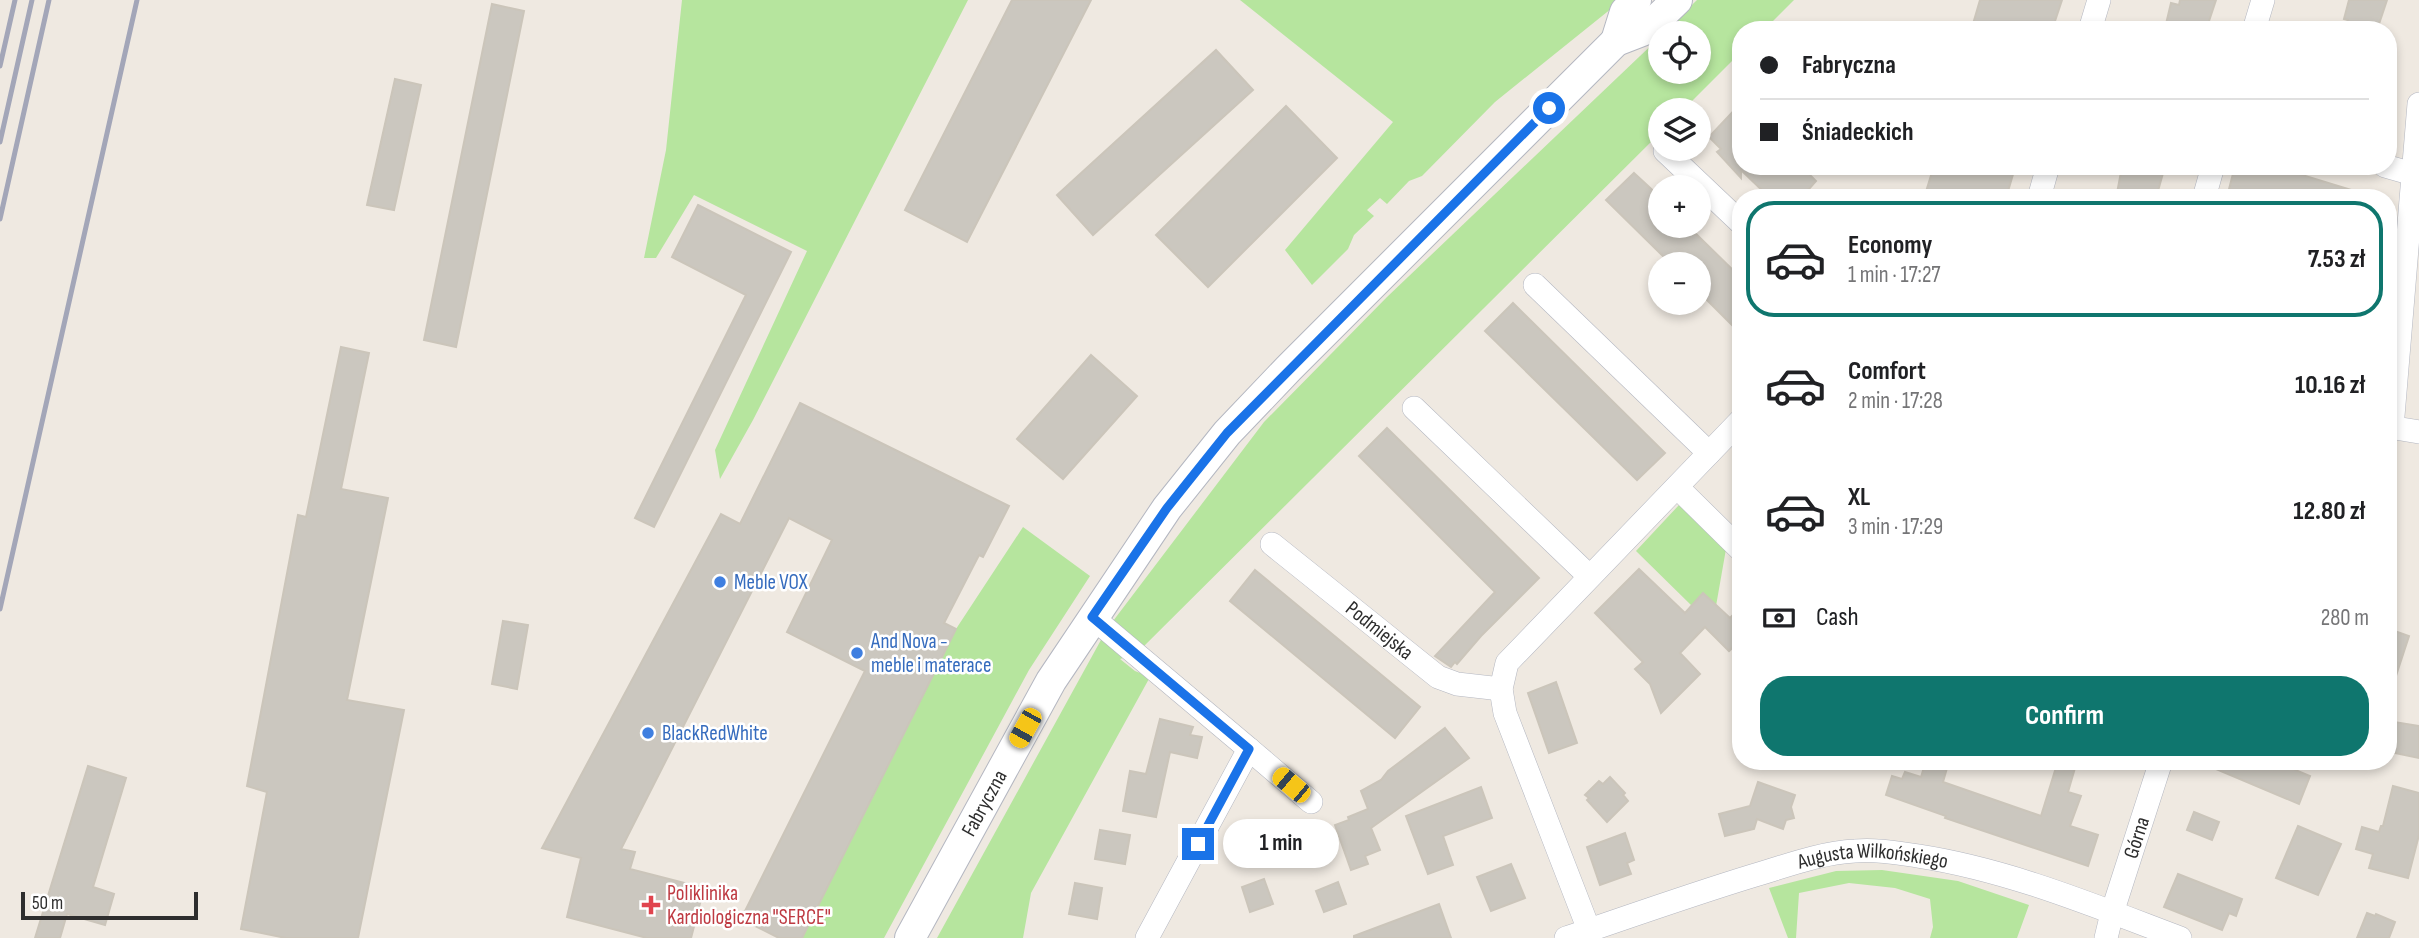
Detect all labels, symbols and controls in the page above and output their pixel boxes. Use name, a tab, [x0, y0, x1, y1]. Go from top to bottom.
map controls	[1648, 21, 1711, 315]
button: locate	[1648, 21, 1711, 84]
text: Fabryczna	[1802, 50, 1896, 81]
route start	[1533, 92, 1565, 124]
button: layers	[1648, 98, 1711, 161]
text: Śniadeckich	[1802, 117, 1914, 148]
button: +	[1648, 175, 1711, 238]
icon: car	[1764, 228, 1827, 291]
text: Economy	[1848, 230, 1932, 261]
text: 7.53 zł	[2308, 244, 2365, 275]
button: −	[1648, 252, 1711, 315]
text: 1 min · 17:27	[1848, 261, 1941, 289]
icon: car	[1764, 354, 1827, 417]
text: Comfort	[1848, 356, 1926, 387]
text: 10.16 zł	[2295, 370, 2365, 401]
text: 2 min · 17:28	[1848, 387, 1943, 415]
icon: car	[1764, 480, 1827, 543]
text: XL	[1848, 482, 1870, 513]
text: 12.80 zł	[2293, 496, 2365, 527]
text: 3 min · 17:29	[1848, 513, 1943, 541]
place label: Meble VOX	[734, 570, 808, 595]
marker: Meble VOX	[712, 574, 728, 590]
street label: Podmiejska	[1341, 596, 1419, 665]
icon: cash	[1760, 599, 1798, 637]
text: Cash	[1816, 602, 1859, 633]
text: 280 m	[2321, 604, 2369, 632]
place label: And Nova - meble i materace	[870, 629, 991, 678]
marker: And Nova - meble i materace	[849, 645, 865, 661]
button: Confirm	[1760, 676, 2369, 756]
car	[1006, 705, 1045, 751]
place label: BlackRedWhite	[662, 721, 768, 746]
marker: BlackRedWhite	[640, 725, 656, 741]
car	[1269, 763, 1314, 807]
street label: Fabryczna	[956, 766, 1012, 840]
street label: Górna	[2118, 814, 2155, 862]
callout: 1 min	[1222, 820, 1338, 868]
route end	[1182, 828, 1214, 860]
text: 1 min	[1260, 829, 1302, 857]
street label: Augusta Wilkońskiego	[1793, 838, 1950, 874]
place label: Poliklinika Kardiologiczna "SERCE"	[667, 881, 831, 930]
scale bar	[21, 889, 198, 921]
text: 50 m	[32, 892, 63, 915]
marker: Poliklinika Kardiologiczna "SERCE"	[641, 895, 661, 915]

